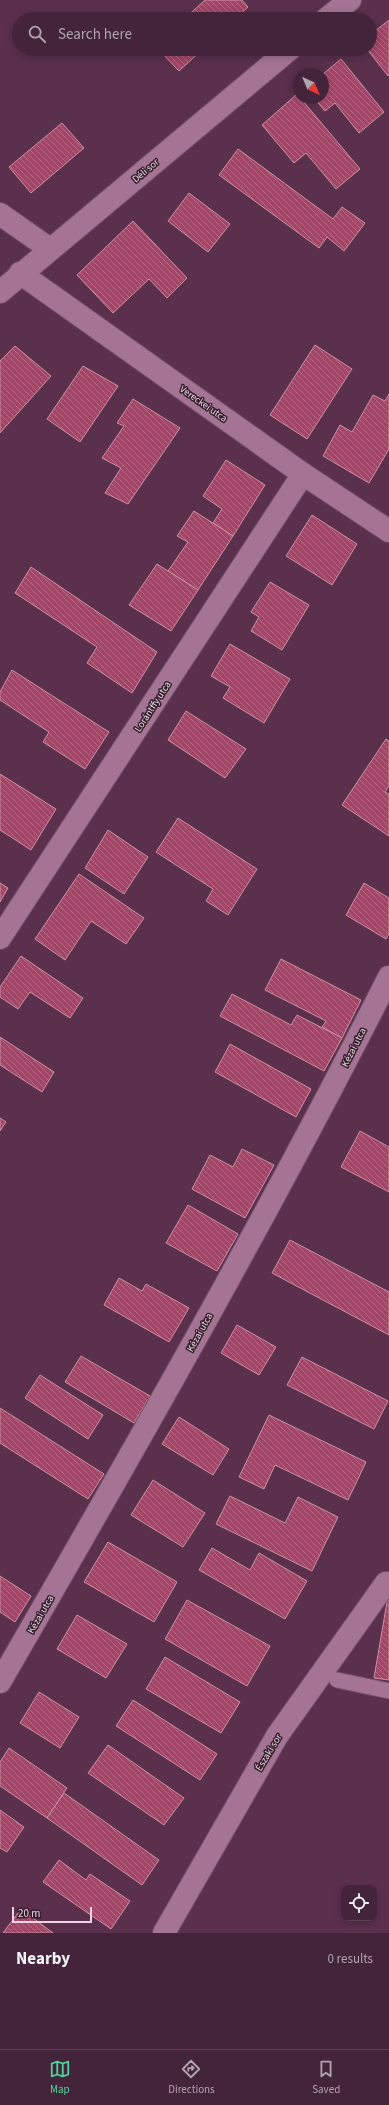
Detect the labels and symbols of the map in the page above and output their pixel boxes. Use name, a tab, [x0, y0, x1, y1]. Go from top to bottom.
north arrow	[293, 68, 329, 104]
street label: Déli sor	[129, 155, 162, 186]
street label: Vereckei utca	[177, 382, 230, 425]
street label: Lorántffy utca	[131, 678, 174, 735]
street label: Kézai utca	[338, 1025, 370, 1070]
street label: Kézai utca	[183, 1311, 216, 1354]
street label: Kézai utca	[24, 1593, 58, 1636]
street label: Északi sor	[252, 1731, 286, 1774]
scale bar	[12, 1905, 92, 1924]

